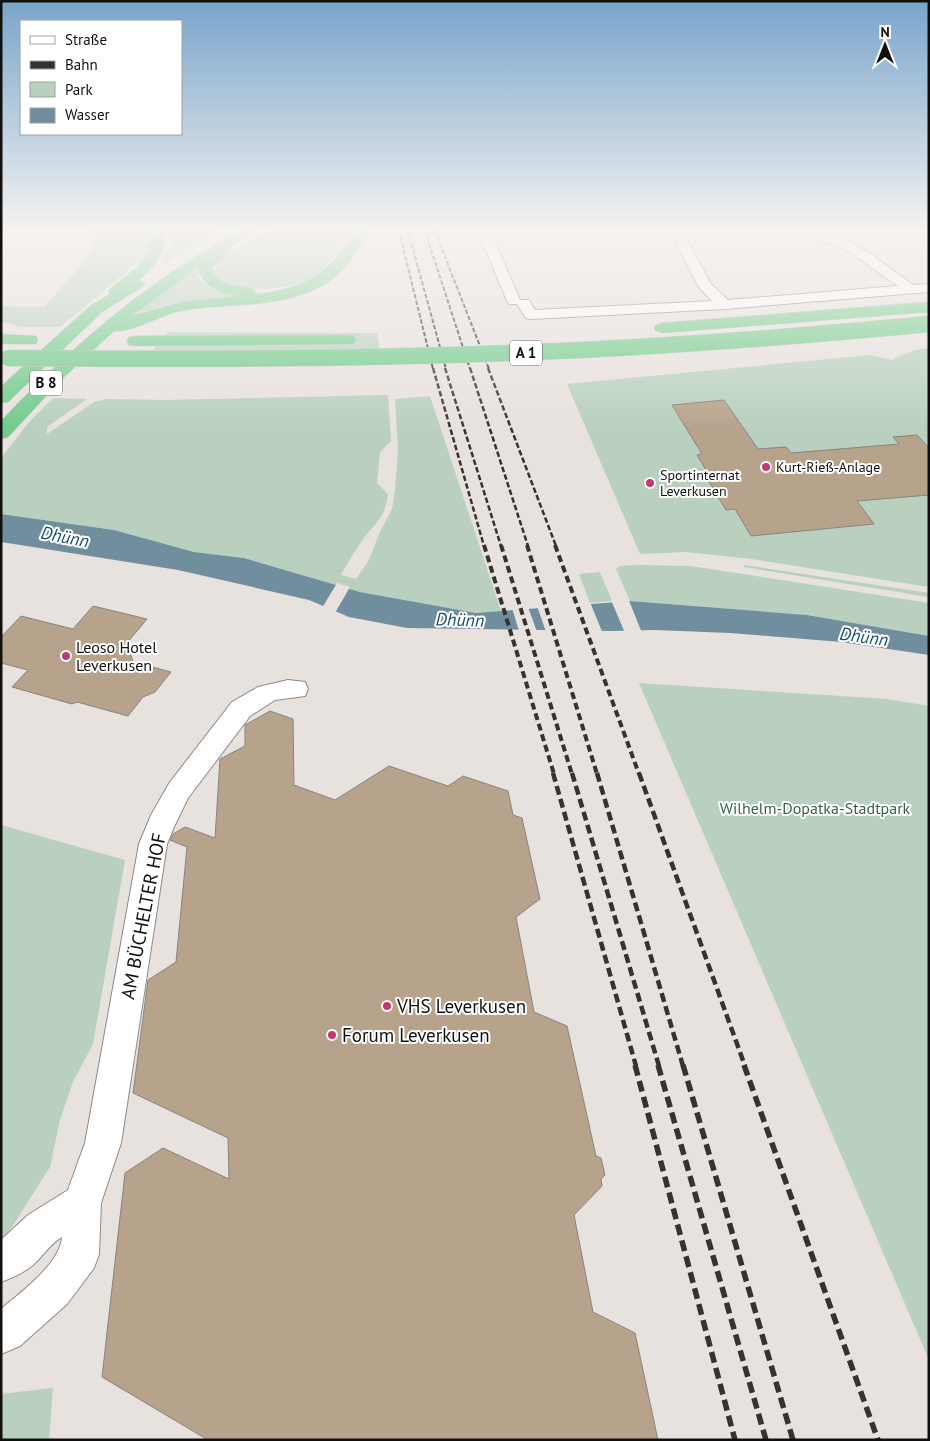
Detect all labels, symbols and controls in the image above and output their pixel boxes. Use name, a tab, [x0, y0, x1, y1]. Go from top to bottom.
legend	[20, 20, 182, 135]
north arrow	[860, 20, 910, 70]
text: N	[880, 23, 890, 41]
text: Straße	[65, 30, 107, 49]
text: Bahn	[65, 55, 98, 74]
text: Park	[65, 80, 93, 99]
text: Wasser	[65, 105, 110, 124]
road number: A 1	[510, 340, 542, 366]
road number: B 8	[30, 370, 62, 396]
place label: Kurt-Rieß-Anlage	[776, 458, 880, 476]
marker: Kurt-Rieß-Anlage	[760, 461, 772, 473]
place label: Sportinternat Leverkusen	[660, 466, 740, 500]
marker: Sportinternat Leverkusen	[644, 477, 656, 489]
water label: Dhünn	[39, 521, 91, 552]
water label: Dhünn	[435, 607, 485, 632]
water label: Dhünn	[838, 622, 890, 651]
place label: Leoso Hotel Leverkusen	[76, 637, 157, 675]
marker: Leoso Hotel Leverkusen	[60, 650, 72, 662]
park label: Wilhelm-Dopatka-Stadtpark	[720, 798, 911, 818]
street label: AM BÜCHELTER HOF	[115, 831, 171, 1001]
place label: VHS Leverkusen	[396, 994, 526, 1018]
marker: VHS Leverkusen	[381, 1000, 393, 1012]
place label: Forum Leverkusen	[342, 1023, 490, 1047]
marker: Forum Leverkusen	[326, 1029, 338, 1041]

